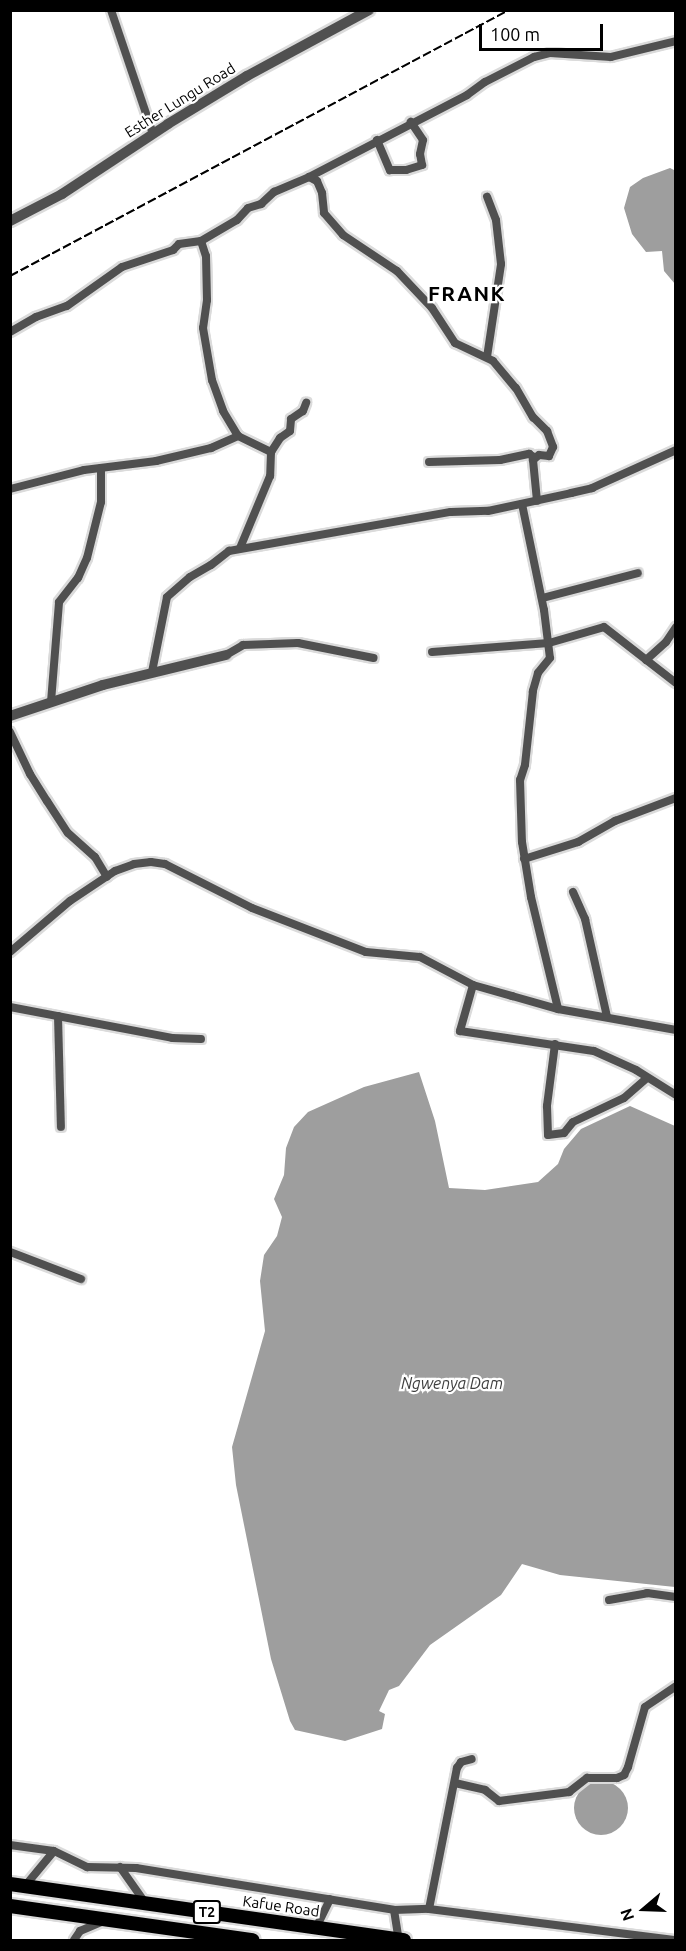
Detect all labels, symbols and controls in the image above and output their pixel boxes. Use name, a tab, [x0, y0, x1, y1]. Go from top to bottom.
scale bar	[482, 12, 606, 50]
text: 100 m	[490, 24, 540, 44]
street label: Esther Lungu Road	[121, 59, 239, 141]
district label: FRANK	[428, 280, 506, 306]
water label: Ngwenya Dam	[401, 1373, 503, 1393]
north arrow	[614, 1879, 674, 1939]
street label: Kafue Road	[241, 1892, 321, 1920]
road number: T2	[192, 1901, 222, 1923]
text: N	[617, 1906, 637, 1923]

